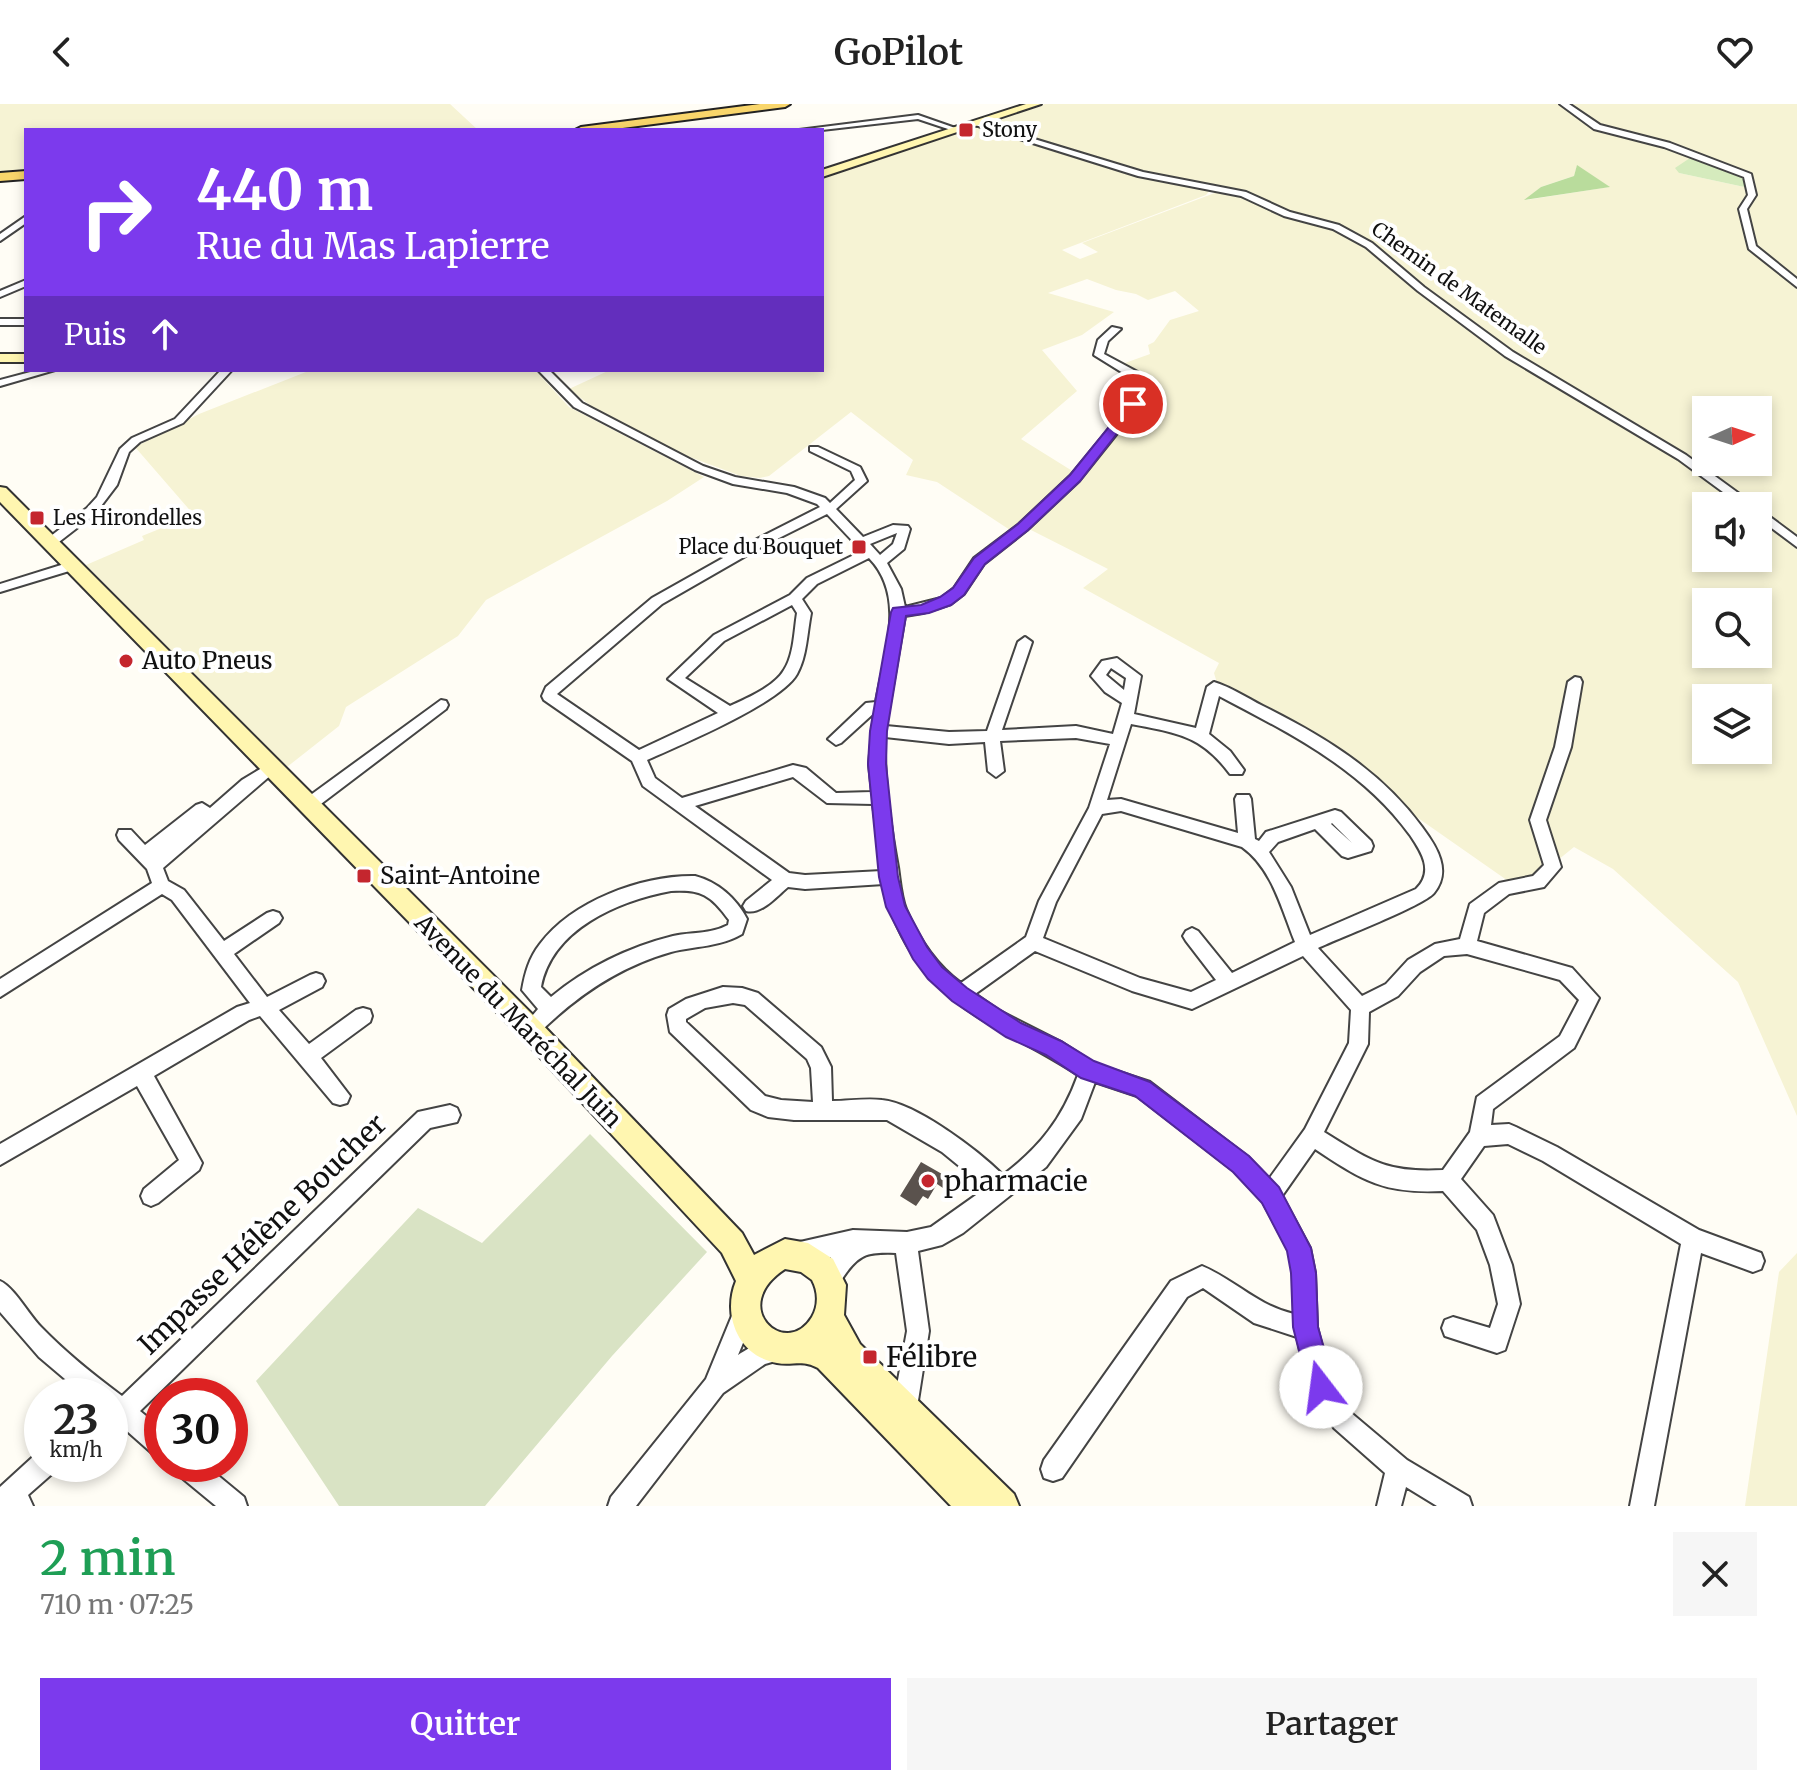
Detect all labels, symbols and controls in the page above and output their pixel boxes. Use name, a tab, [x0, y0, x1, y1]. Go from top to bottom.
icon: back	[40, 30, 84, 74]
text: GoPilot	[834, 30, 963, 75]
icon: heart	[1713, 30, 1757, 74]
place label: Stony	[982, 117, 1038, 142]
marker: Stony	[957, 121, 975, 139]
text: 440 m	[196, 155, 373, 225]
icon: right	[64, 160, 168, 264]
street label: Chemin de Matemalle	[1367, 216, 1552, 359]
text: Rue du Mas Lapierre	[196, 224, 550, 269]
icon: ahead	[143, 312, 187, 356]
text: Puis	[64, 315, 127, 353]
pin	[1099, 370, 1167, 438]
icon: arrive	[1111, 382, 1155, 426]
north arrow	[1692, 396, 1772, 476]
map controls	[1692, 396, 1772, 764]
button: sound	[1692, 492, 1772, 572]
place label: Les Hirondelles	[53, 505, 202, 530]
marker: Les Hirondelles	[28, 509, 46, 527]
place label: Place du Bouquet	[678, 534, 843, 559]
marker: Place du Bouquet	[850, 538, 868, 556]
button: search	[1692, 588, 1772, 668]
place label: Auto Pneus	[141, 645, 273, 676]
marker: Auto Pneus	[117, 652, 135, 670]
button: layers	[1692, 684, 1772, 764]
place label: Saint-Antoine	[380, 860, 540, 891]
marker: Saint-Antoine	[355, 867, 373, 885]
street label: Avenue du Maréchal Juin	[407, 907, 629, 1134]
street label: Impasse Hélène Boucher	[130, 1106, 394, 1362]
place label: pharmacie	[944, 1163, 1088, 1199]
marker: pharmacie	[919, 1172, 937, 1190]
place label: Félibre	[886, 1339, 977, 1375]
position arrow	[1279, 1345, 1363, 1429]
marker: Félibre	[861, 1348, 879, 1366]
speed limit sign: 30	[144, 1378, 248, 1482]
text: 23	[53, 1395, 99, 1445]
text: km/h	[50, 1437, 102, 1462]
text: 2 min	[40, 1528, 176, 1588]
button: close	[1673, 1532, 1757, 1616]
text: 710 m · 07:25	[40, 1588, 194, 1621]
button: Quitter	[40, 1678, 891, 1770]
button: Partager	[907, 1678, 1757, 1770]

